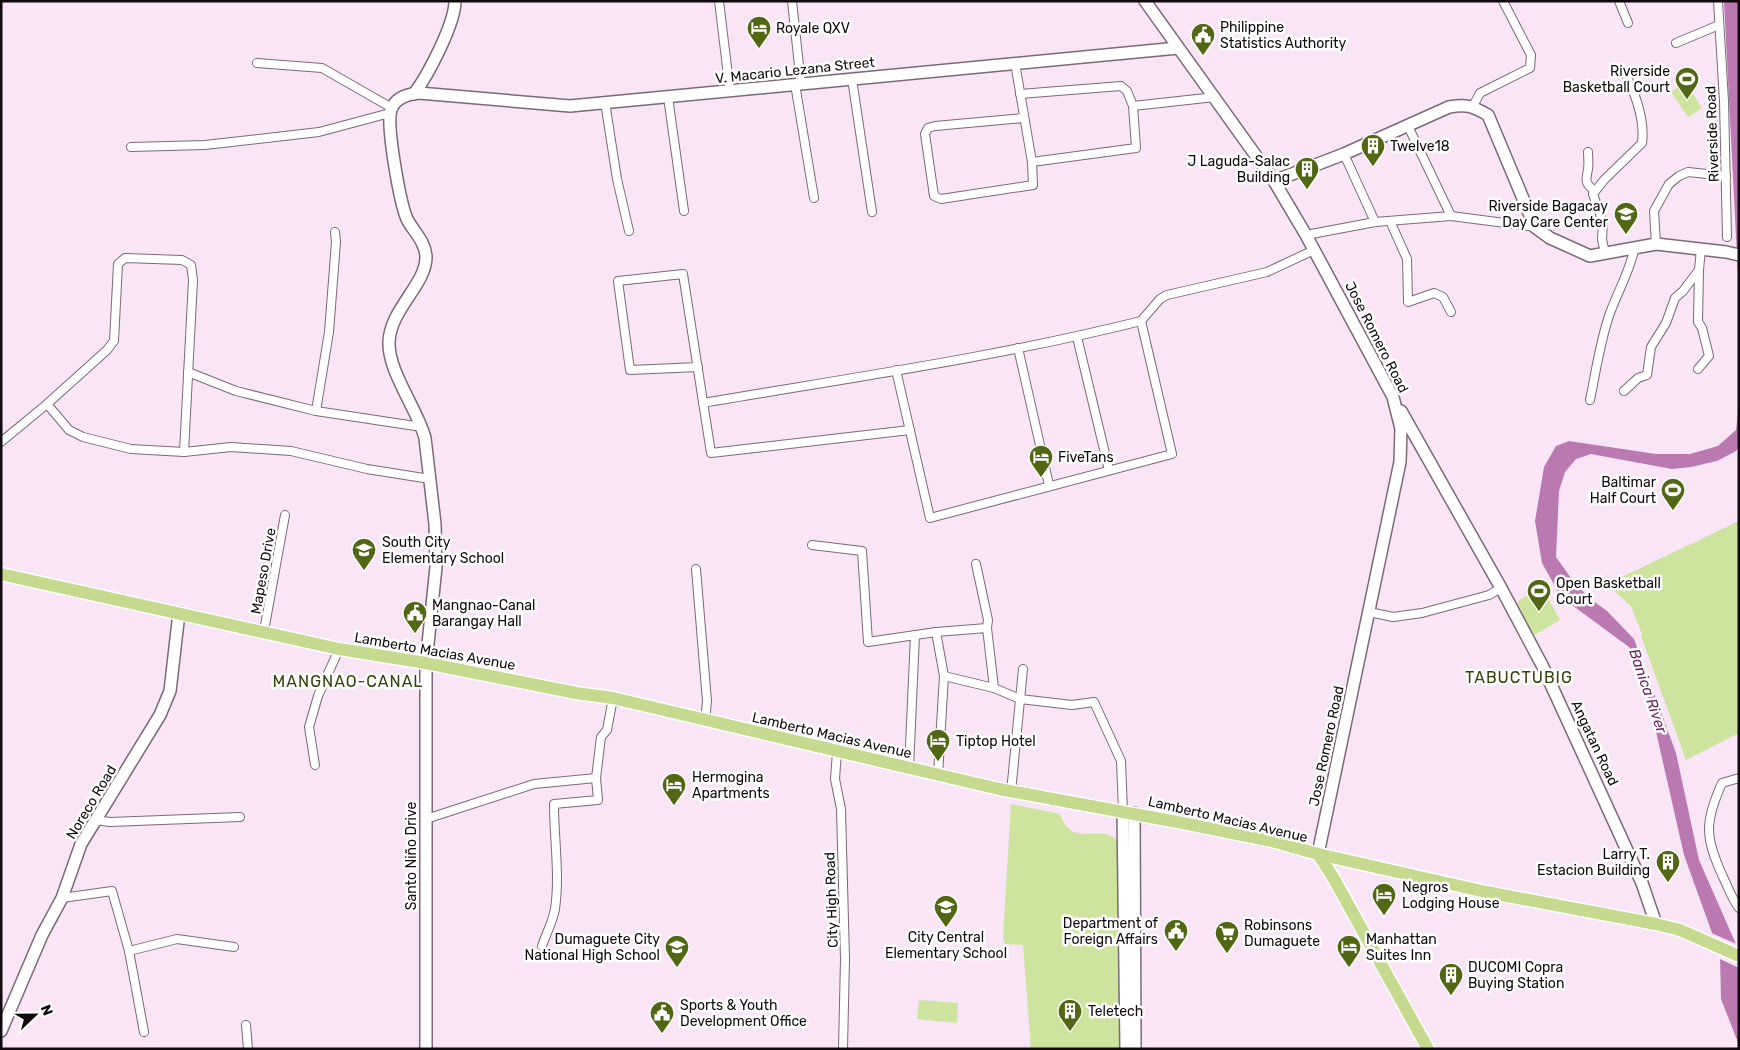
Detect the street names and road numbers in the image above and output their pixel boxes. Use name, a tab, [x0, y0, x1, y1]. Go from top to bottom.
street label: V. Macario Lezana Street	[715, 54, 876, 87]
street label: Riverside Road	[1702, 85, 1723, 183]
street label: Jose Romero Road	[1341, 279, 1412, 396]
street label: Mapeso Drive	[248, 526, 279, 616]
street label: Lamberto Macias Avenue	[353, 629, 517, 674]
street label: Jose Romero Road	[1305, 684, 1348, 808]
street label: Angatan Road	[1567, 698, 1622, 789]
street label: Lamberto Macias Avenue	[750, 709, 914, 762]
street label: Noreco Road	[63, 762, 120, 842]
street label: Lamberto Macias Avenue	[1146, 793, 1310, 846]
street label: Santo Niño Drive	[403, 802, 420, 910]
street label: City High Road	[821, 852, 842, 948]

